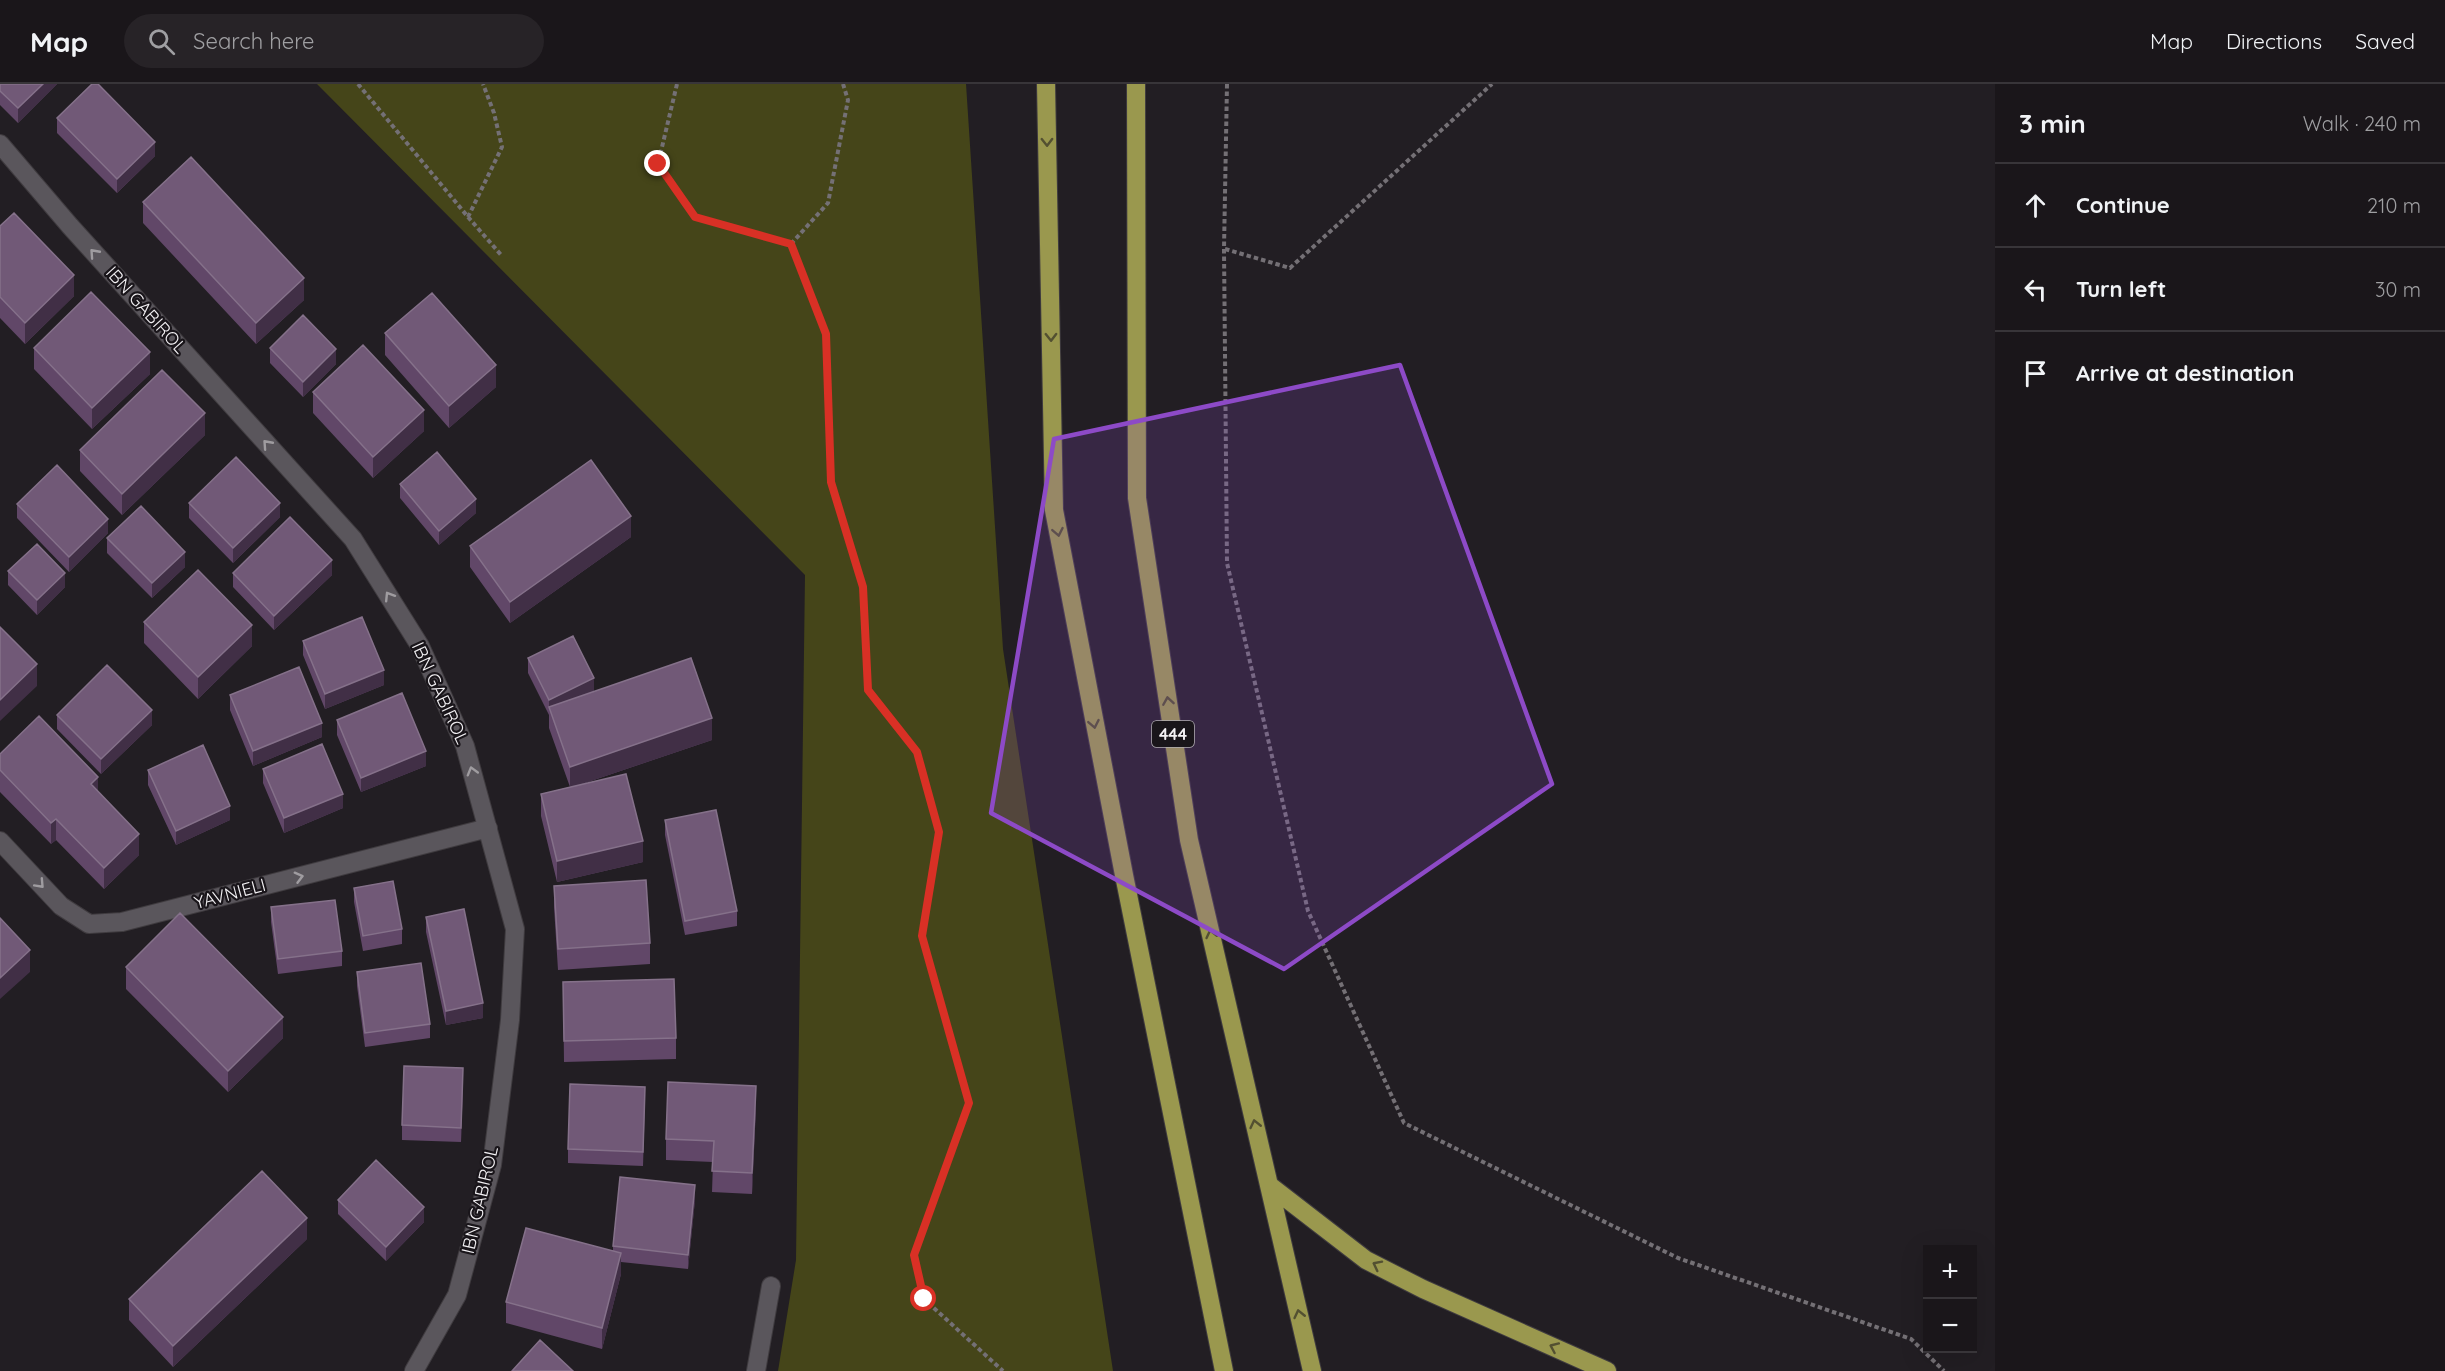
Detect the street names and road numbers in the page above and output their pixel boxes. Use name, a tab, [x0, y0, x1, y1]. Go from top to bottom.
street label: IBN GABIROL	[101, 261, 192, 358]
street label: IBN GABIROL	[407, 638, 474, 748]
road number: 444	[1152, 721, 1194, 747]
street label: YAVNIELI	[192, 873, 268, 914]
street label: IBN GABIROL	[456, 1143, 503, 1256]

